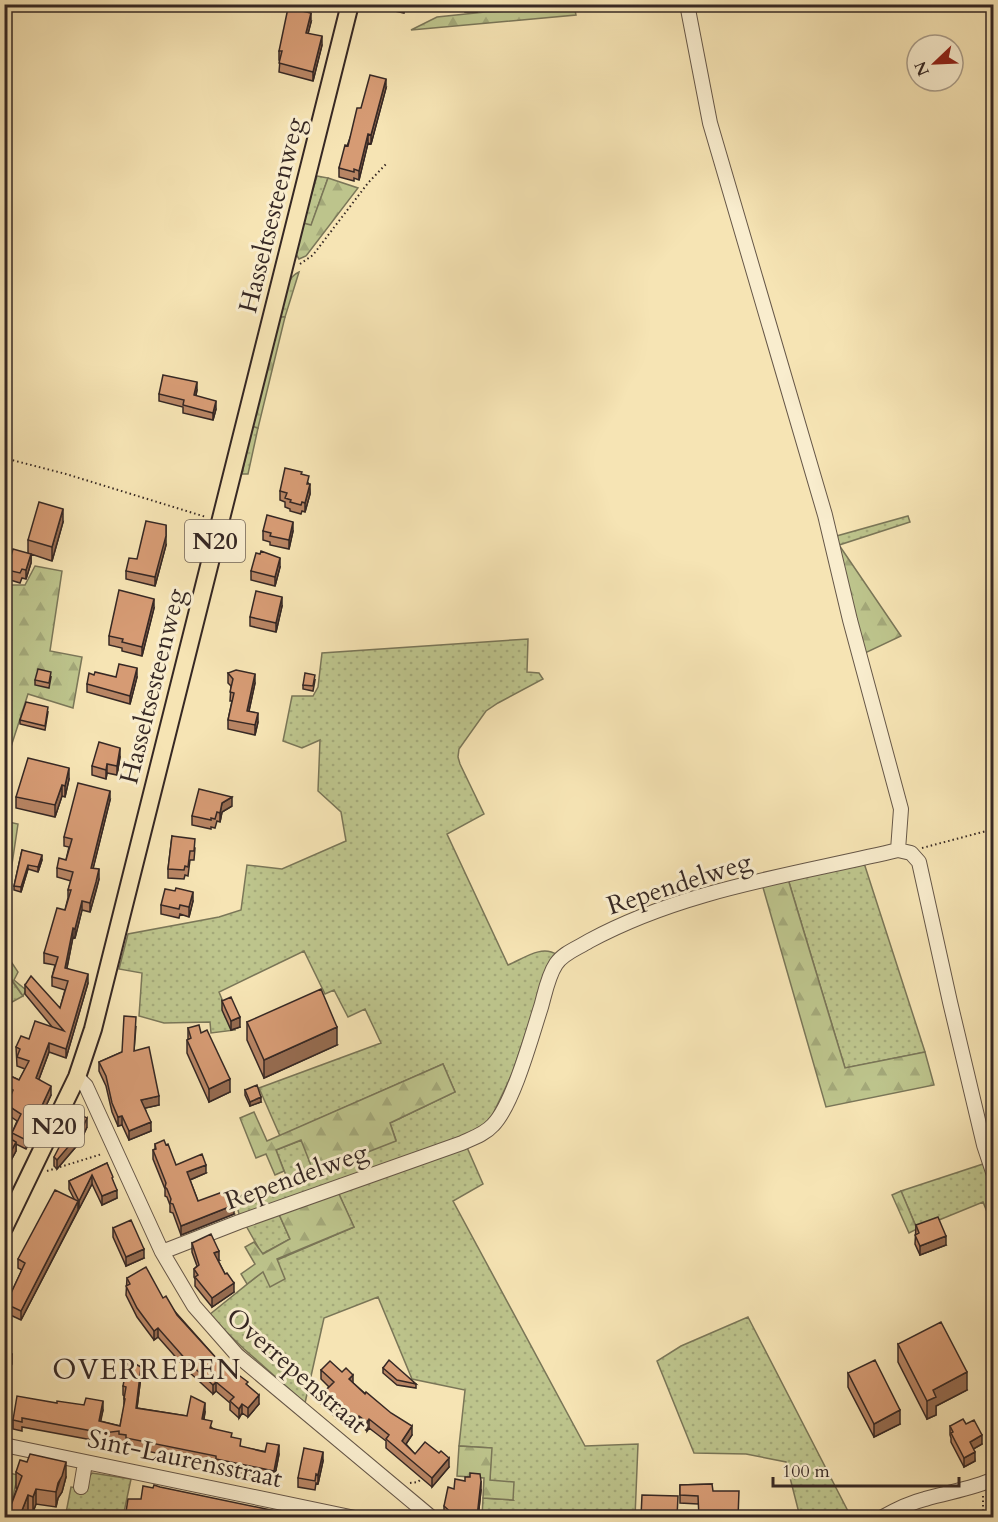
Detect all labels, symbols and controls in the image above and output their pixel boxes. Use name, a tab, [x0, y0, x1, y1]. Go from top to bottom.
north arrow	[905, 33, 965, 93]
text: N	[909, 58, 935, 79]
street label: Hasseltsesteenweg	[230, 113, 313, 316]
road number: N20	[185, 520, 245, 562]
street label: Hasseltsesteenweg	[111, 584, 194, 787]
street label: Rependelweg	[603, 844, 756, 923]
road number: N20	[24, 1105, 84, 1147]
street label: Rependelweg	[220, 1134, 373, 1219]
street label: Overrepenstraat	[219, 1300, 374, 1441]
district label: OVERREPEN	[52, 1351, 242, 1389]
street label: Sint-Laurensstraat	[84, 1421, 285, 1496]
scale bar	[773, 1450, 959, 1488]
text: 100 m	[782, 1459, 830, 1484]

